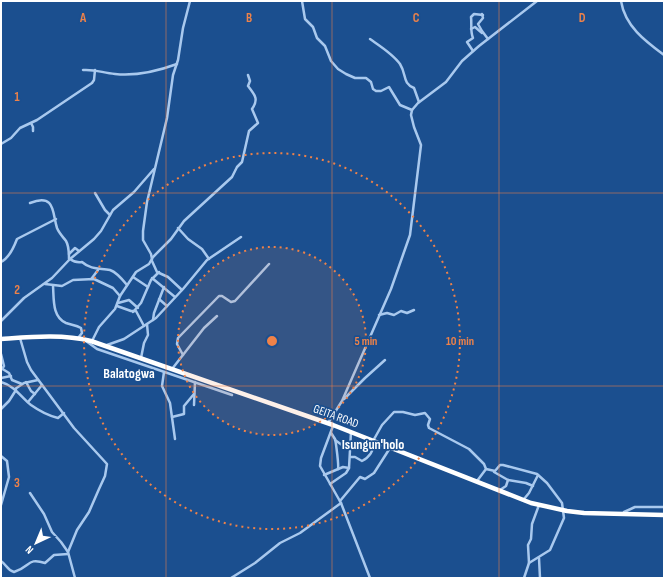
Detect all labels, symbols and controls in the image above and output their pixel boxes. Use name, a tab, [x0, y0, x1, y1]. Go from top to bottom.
text: A	[79, 10, 87, 26]
text: B	[246, 10, 252, 26]
text: C	[413, 10, 420, 26]
text: D	[579, 10, 586, 26]
text: 1	[14, 89, 20, 105]
text: 2	[14, 282, 20, 298]
centre of rings	[265, 334, 279, 348]
text: 5 min	[355, 334, 377, 349]
text: 10 min	[446, 334, 474, 349]
district label: Balatogwa	[103, 365, 155, 382]
street label: GEITA ROAD	[311, 401, 361, 432]
district label: Isungun'holo	[342, 436, 404, 453]
text: 3	[14, 475, 20, 491]
north arrow	[16, 523, 56, 563]
text: N	[23, 543, 36, 557]

